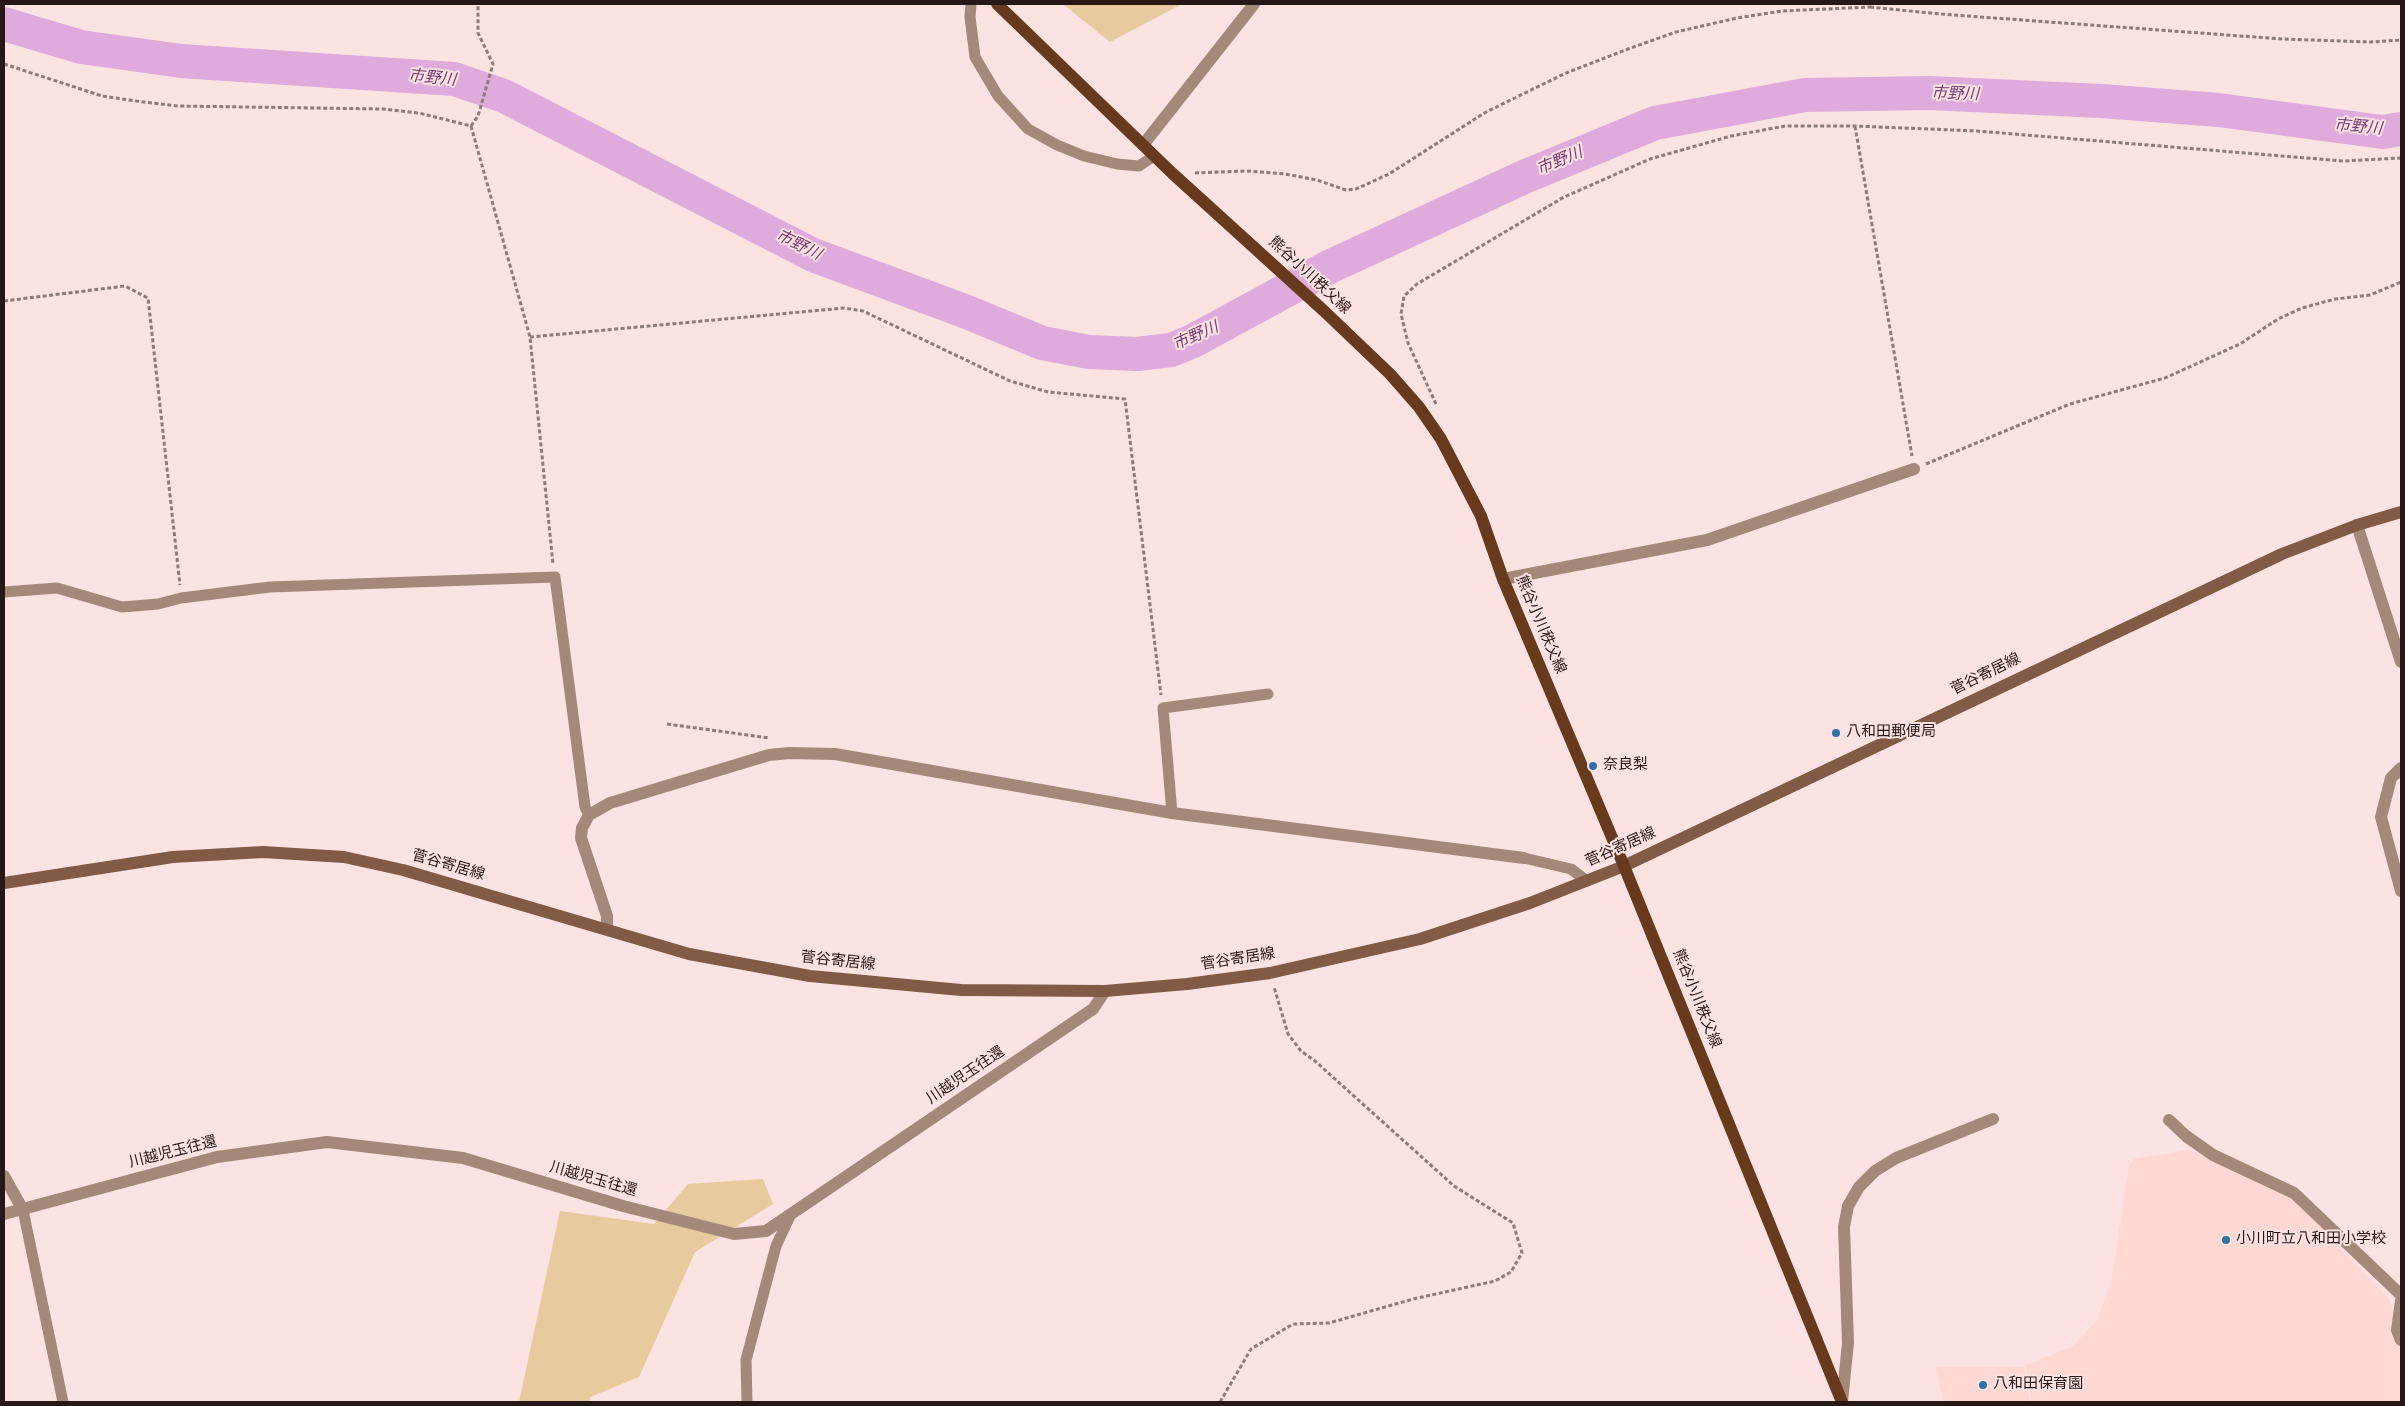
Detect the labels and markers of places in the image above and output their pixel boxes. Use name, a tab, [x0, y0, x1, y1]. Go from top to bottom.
place label: 八和田郵便局	[1846, 724, 1936, 742]
marker: 八和田郵便局	[1830, 727, 1842, 739]
place label: 奈良梨	[1603, 757, 1648, 775]
marker: 奈良梨	[1587, 760, 1599, 772]
place label: 小川町立八和田小学校	[2236, 1231, 2386, 1249]
marker: 小川町立八和田小学校	[2220, 1234, 2232, 1246]
place label: 八和田保育園	[1993, 1376, 2083, 1394]
marker: 八和田保育園	[1977, 1379, 1989, 1391]

